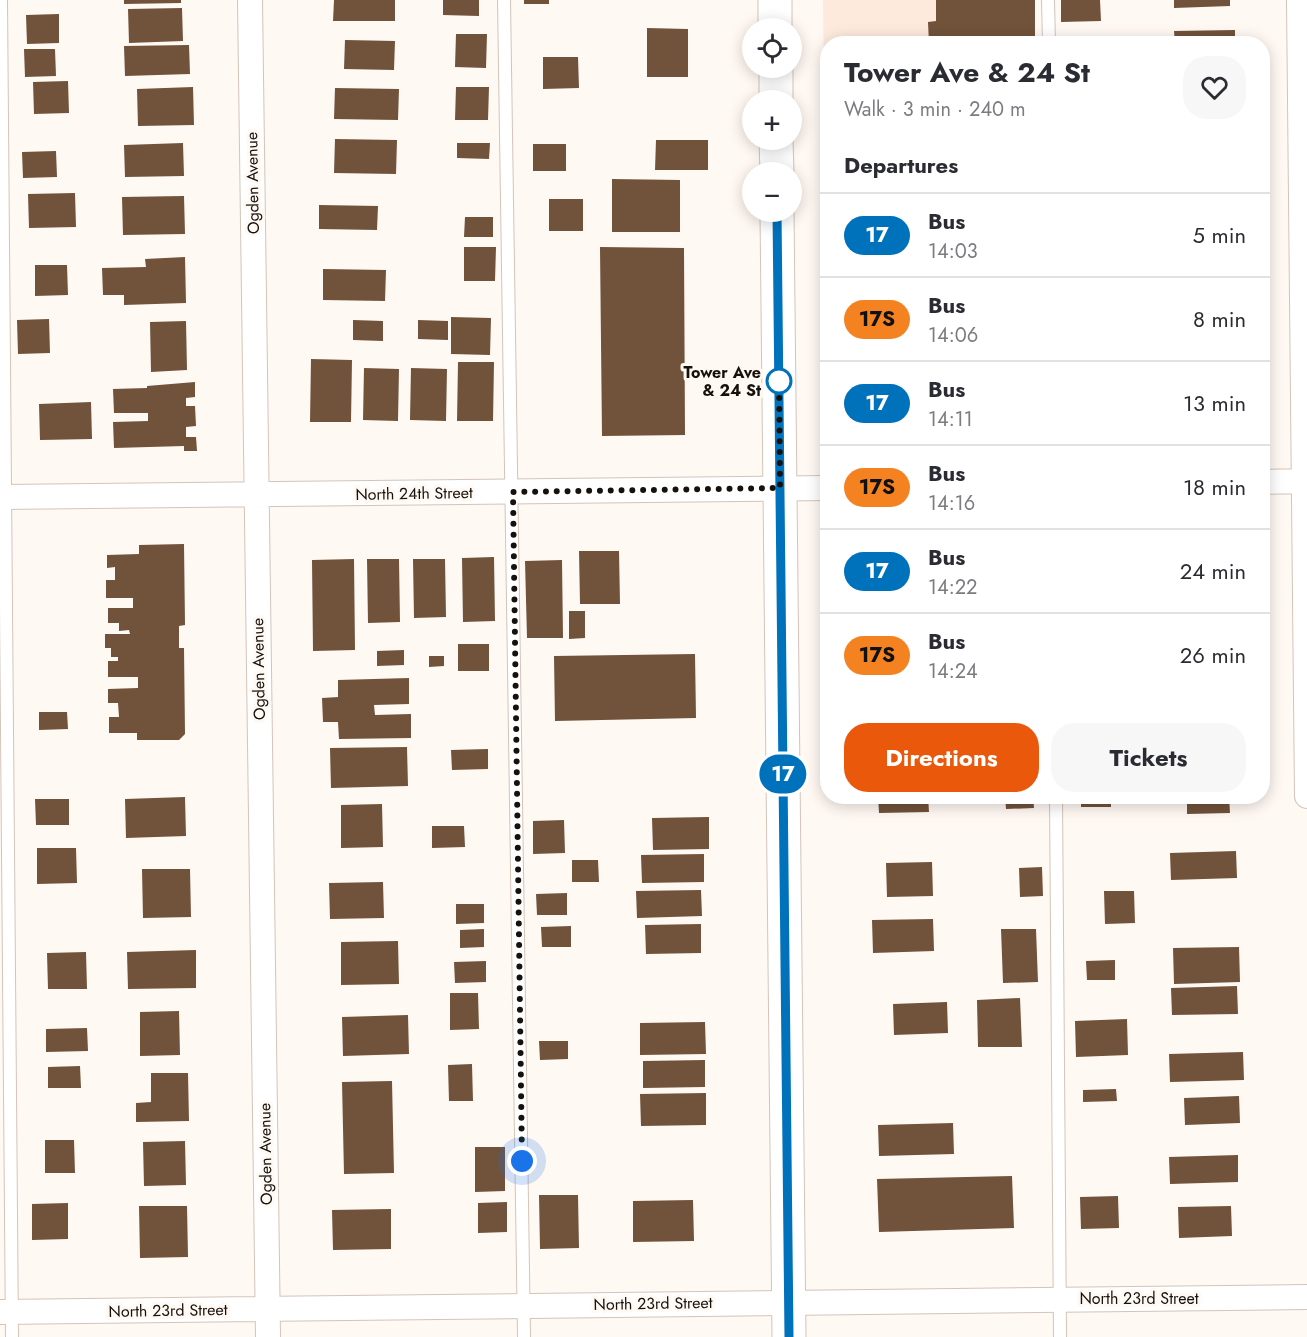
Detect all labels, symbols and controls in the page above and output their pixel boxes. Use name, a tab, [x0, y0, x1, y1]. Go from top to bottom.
map controls	[742, 18, 802, 222]
button: locate	[742, 18, 802, 78]
text: Tower Ave & 24 St	[844, 52, 1090, 93]
button: heart	[1183, 56, 1246, 119]
button: +	[742, 90, 802, 150]
text: Walk · 3 min · 240 m	[844, 95, 1026, 124]
street label: Ogden Avenue	[240, 132, 265, 234]
text: Departures	[844, 149, 958, 181]
button: −	[742, 162, 802, 222]
text: Bus	[928, 205, 965, 237]
text: 5 min	[1193, 219, 1246, 251]
text: 17	[865, 220, 889, 250]
text: 14:03	[928, 237, 978, 266]
text: Bus	[928, 289, 965, 321]
text: 8 min	[1193, 303, 1246, 335]
text: 17S	[859, 304, 895, 334]
text: 14:06	[928, 321, 978, 350]
place label: Tower Ave & 24 St	[684, 361, 762, 402]
marker: Tower Ave & 24 St	[766, 368, 792, 394]
text: Bus	[928, 373, 965, 405]
text: 13 min	[1183, 387, 1246, 419]
text: 17	[865, 388, 889, 418]
text: 14:11	[928, 405, 973, 434]
text: Bus	[928, 457, 965, 489]
text: 18 min	[1183, 471, 1246, 503]
text: 17S	[859, 472, 895, 502]
street label: North 24th Street	[355, 481, 473, 506]
text: 14:16	[928, 489, 975, 518]
text: Bus	[928, 541, 965, 573]
text: 24 min	[1180, 555, 1246, 587]
text: 17	[865, 556, 889, 586]
text: 14:22	[928, 573, 977, 602]
street label: Ogden Avenue	[246, 618, 271, 720]
text: Bus	[928, 625, 965, 657]
text: 26 min	[1180, 639, 1246, 671]
text: 17S	[859, 640, 895, 670]
text: 14:24	[928, 657, 978, 686]
button: Directions	[844, 723, 1039, 792]
button: Tickets	[1051, 723, 1246, 792]
line badge: 17	[756, 754, 810, 794]
text: 17	[771, 759, 795, 789]
street label: Ogden Avenue	[253, 1103, 278, 1205]
your location	[507, 1146, 537, 1176]
street label: North 23rd Street	[1079, 1287, 1199, 1310]
street label: North 23rd Street	[593, 1291, 713, 1316]
street label: North 23rd Street	[108, 1298, 228, 1323]

